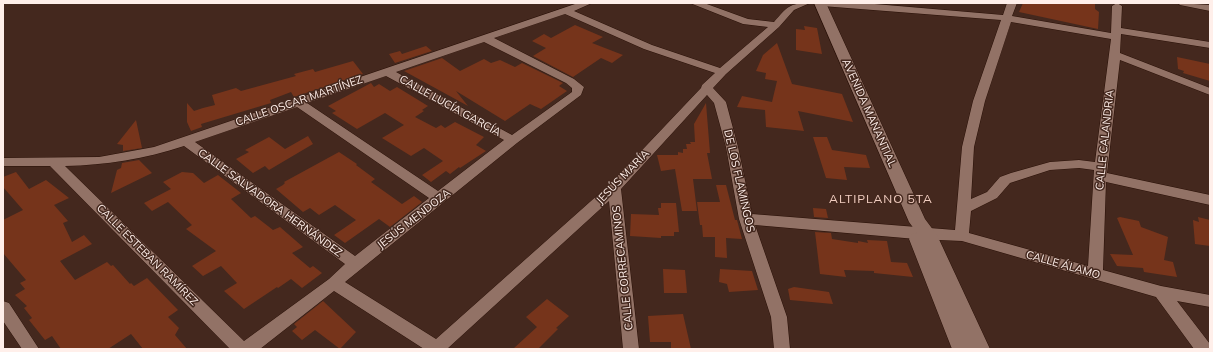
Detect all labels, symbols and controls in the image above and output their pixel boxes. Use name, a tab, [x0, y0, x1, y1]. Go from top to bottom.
street label: AVENIDA MANANTIAL	[839, 57, 899, 169]
street label: CALLE OSCAR MARTÍNEZ	[234, 73, 364, 129]
street label: CALLE LUCÍA GARCÍA	[397, 73, 503, 139]
street label: CALLE CALANDRIA	[1093, 89, 1117, 191]
street label: DE LOS FLAMINGOS	[721, 128, 757, 234]
street label: CALLE SALVADORA HERNÁNDEZ	[195, 146, 345, 260]
street label: JESÚS MARÍA	[594, 147, 652, 207]
street label: JESÚS MENDOZA	[375, 186, 453, 252]
district label: ALTIPLANO 5TA	[829, 192, 933, 206]
street label: CALLE ESTEBAN RAMÍREZ	[94, 202, 200, 308]
street label: CALLE CORRECAMINOS	[610, 205, 636, 331]
street label: CALLE ÁLAMO	[1024, 248, 1102, 282]

